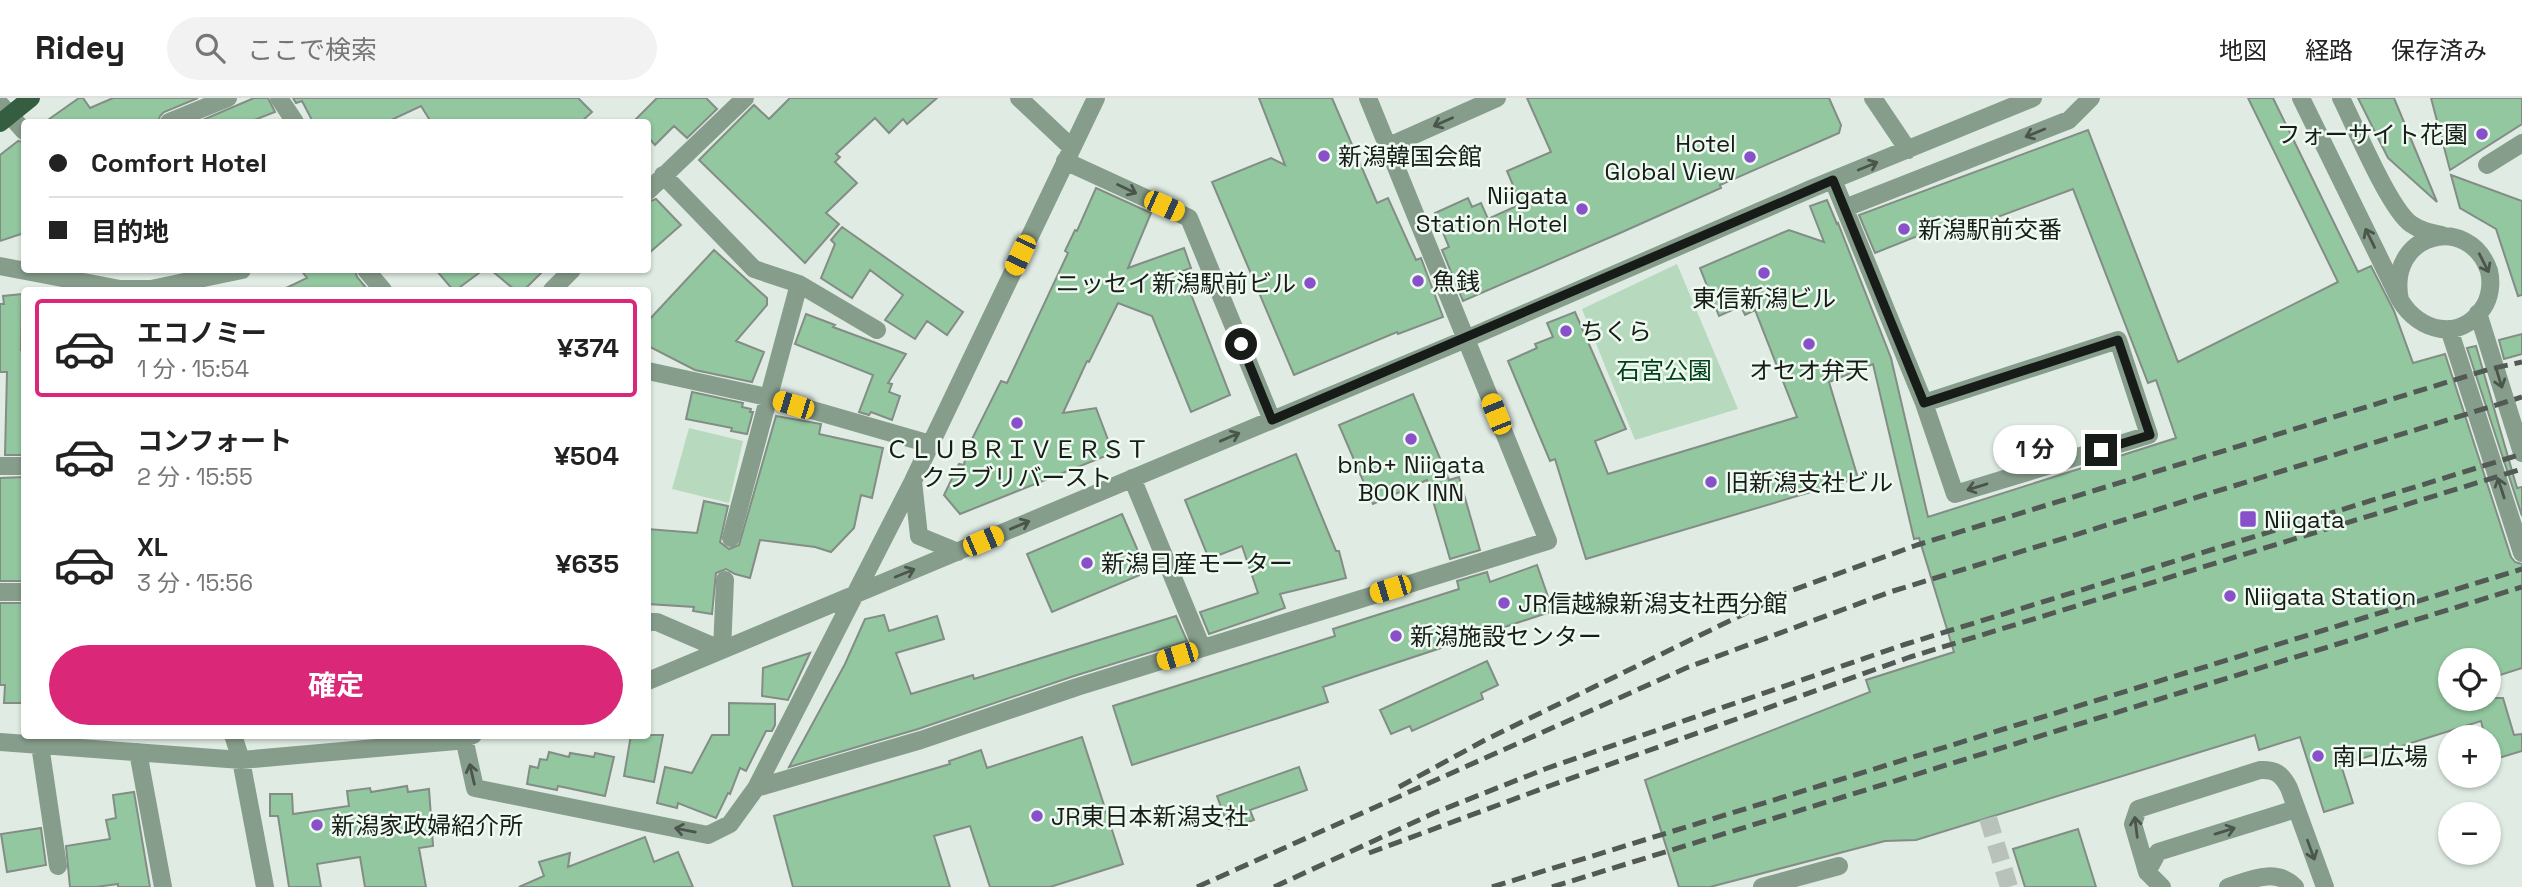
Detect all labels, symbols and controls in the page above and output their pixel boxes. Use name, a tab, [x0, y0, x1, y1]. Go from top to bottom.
search box	[167, 17, 657, 80]
text: Ridey	[35, 27, 125, 69]
icon: search	[191, 29, 229, 67]
text: ここで検索	[247, 33, 377, 67]
text: 地図	[2219, 35, 2267, 66]
text: 経路	[2305, 35, 2353, 66]
text: 保存済み	[2391, 35, 2487, 66]
one-way arrow	[1433, 116, 1455, 129]
place label: フォーサイト花園	[2276, 119, 2468, 150]
marker: フォーサイト花園	[2474, 126, 2490, 142]
place label: Hotel Global View	[1605, 128, 1736, 187]
one-way arrow	[2024, 128, 2046, 141]
place label: 新潟韓国会館	[1338, 141, 1482, 172]
text: Comfort Hotel	[91, 146, 267, 180]
marker: 新潟韓国会館	[1316, 148, 1332, 164]
marker: Hotel Global View	[1742, 149, 1758, 165]
one-way arrow	[1857, 159, 1878, 172]
place label: Niigata Station Hotel	[1416, 180, 1568, 239]
one-way arrow	[1116, 183, 1137, 197]
car	[1141, 188, 1188, 224]
marker: Niigata Station Hotel	[1574, 201, 1590, 217]
place label: 新潟駅前交番	[1918, 214, 2062, 245]
text: 目的地	[91, 215, 169, 249]
marker: 新潟駅前交番	[1896, 221, 1912, 237]
one-way arrow	[2363, 229, 2377, 249]
car	[1002, 232, 1039, 278]
one-way arrow	[2478, 252, 2492, 273]
marker: 東信新潟ビル	[1756, 265, 1772, 281]
place label: 魚銭	[1432, 266, 1480, 297]
place label: ニッセイ新潟駅前ビル	[1056, 268, 1296, 299]
marker: 魚銭	[1410, 273, 1426, 289]
marker: ニッセイ新潟駅前ビル	[1302, 275, 1318, 291]
place label: 東信新潟ビル	[1692, 283, 1836, 314]
text: エコノミー	[137, 316, 267, 350]
place label: ちくら	[1580, 316, 1652, 347]
icon: car	[53, 317, 116, 380]
marker: ちくら	[1558, 323, 1574, 339]
route start	[1225, 328, 1257, 360]
text: ¥374	[557, 331, 619, 365]
marker: オセオ弁天	[1801, 336, 1817, 352]
text: 1 分 · 15:54	[137, 354, 249, 384]
park label: 石宮公園	[1616, 355, 1712, 386]
place label: オセオ弁天	[1749, 355, 1869, 386]
one-way arrow	[2493, 367, 2506, 389]
car	[770, 389, 817, 421]
car	[1479, 391, 1514, 437]
marker: ＣＬＵＢＲＩＶＥＲＳＴ クラブリバースト	[1009, 415, 1025, 431]
text: コンフォート	[137, 424, 292, 458]
icon: car	[53, 425, 116, 488]
callout: 1 分	[1993, 426, 2076, 474]
one-way arrow	[1219, 430, 1240, 443]
marker: bnb+ Niigata BOOK INN	[1403, 431, 1419, 447]
place label: ＣＬＵＢＲＩＶＥＲＳＴ クラブリバースト	[885, 434, 1149, 493]
text: 1 分	[2015, 434, 2055, 464]
route end	[2085, 434, 2117, 466]
text: ¥504	[554, 439, 619, 473]
place label: bnb+ Niigata BOOK INN	[1337, 449, 1485, 508]
text: 2 分 · 15:55	[137, 462, 253, 492]
place label: 旧新潟支社ビル	[1725, 467, 1893, 498]
marker: 旧新潟支社ビル	[1703, 474, 1719, 490]
one-way arrow	[2494, 477, 2506, 499]
one-way arrow	[1966, 482, 1988, 495]
place label: Niigata	[2264, 504, 2345, 535]
marker: Niigata	[2238, 509, 2258, 529]
one-way arrow	[1009, 518, 1031, 531]
car	[960, 523, 1007, 559]
text: XL	[137, 530, 168, 564]
icon: car	[53, 533, 116, 596]
text: ¥635	[555, 547, 619, 581]
place label: 新潟日産モーター	[1101, 548, 1293, 579]
marker: 新潟日産モーター	[1079, 555, 1095, 571]
one-way arrow	[894, 566, 916, 579]
text: 3 分 · 15:56	[137, 568, 253, 598]
car	[1367, 573, 1414, 605]
place label: Niigata Station	[2244, 581, 2416, 612]
place label: JR信越線新潟支社西分館	[1518, 588, 1787, 619]
marker: Niigata Station	[2222, 588, 2238, 604]
marker: JR信越線新潟支社西分館	[1496, 595, 1512, 611]
place label: 新潟施設センター	[1410, 621, 1602, 652]
marker: 新潟施設センター	[1388, 628, 1404, 644]
car	[1154, 640, 1201, 672]
button: 確定	[49, 645, 623, 725]
map controls	[2438, 648, 2501, 865]
button: locate	[2438, 648, 2501, 711]
button: +	[2438, 725, 2501, 788]
place label: 南口広場	[2332, 741, 2428, 772]
marker: 南口広場	[2310, 748, 2326, 764]
one-way arrow	[465, 764, 478, 786]
place label: JR東日本新潟支社	[1051, 801, 1248, 832]
button: −	[2438, 802, 2501, 865]
marker: JR東日本新潟支社	[1029, 808, 1045, 824]
place label: 新潟家政婦紹介所	[331, 810, 523, 841]
marker: 新潟家政婦紹介所	[309, 817, 325, 833]
one-way arrow	[2129, 817, 2142, 839]
one-way arrow	[674, 823, 697, 837]
one-way arrow	[2213, 824, 2235, 836]
one-way arrow	[2306, 839, 2319, 861]

